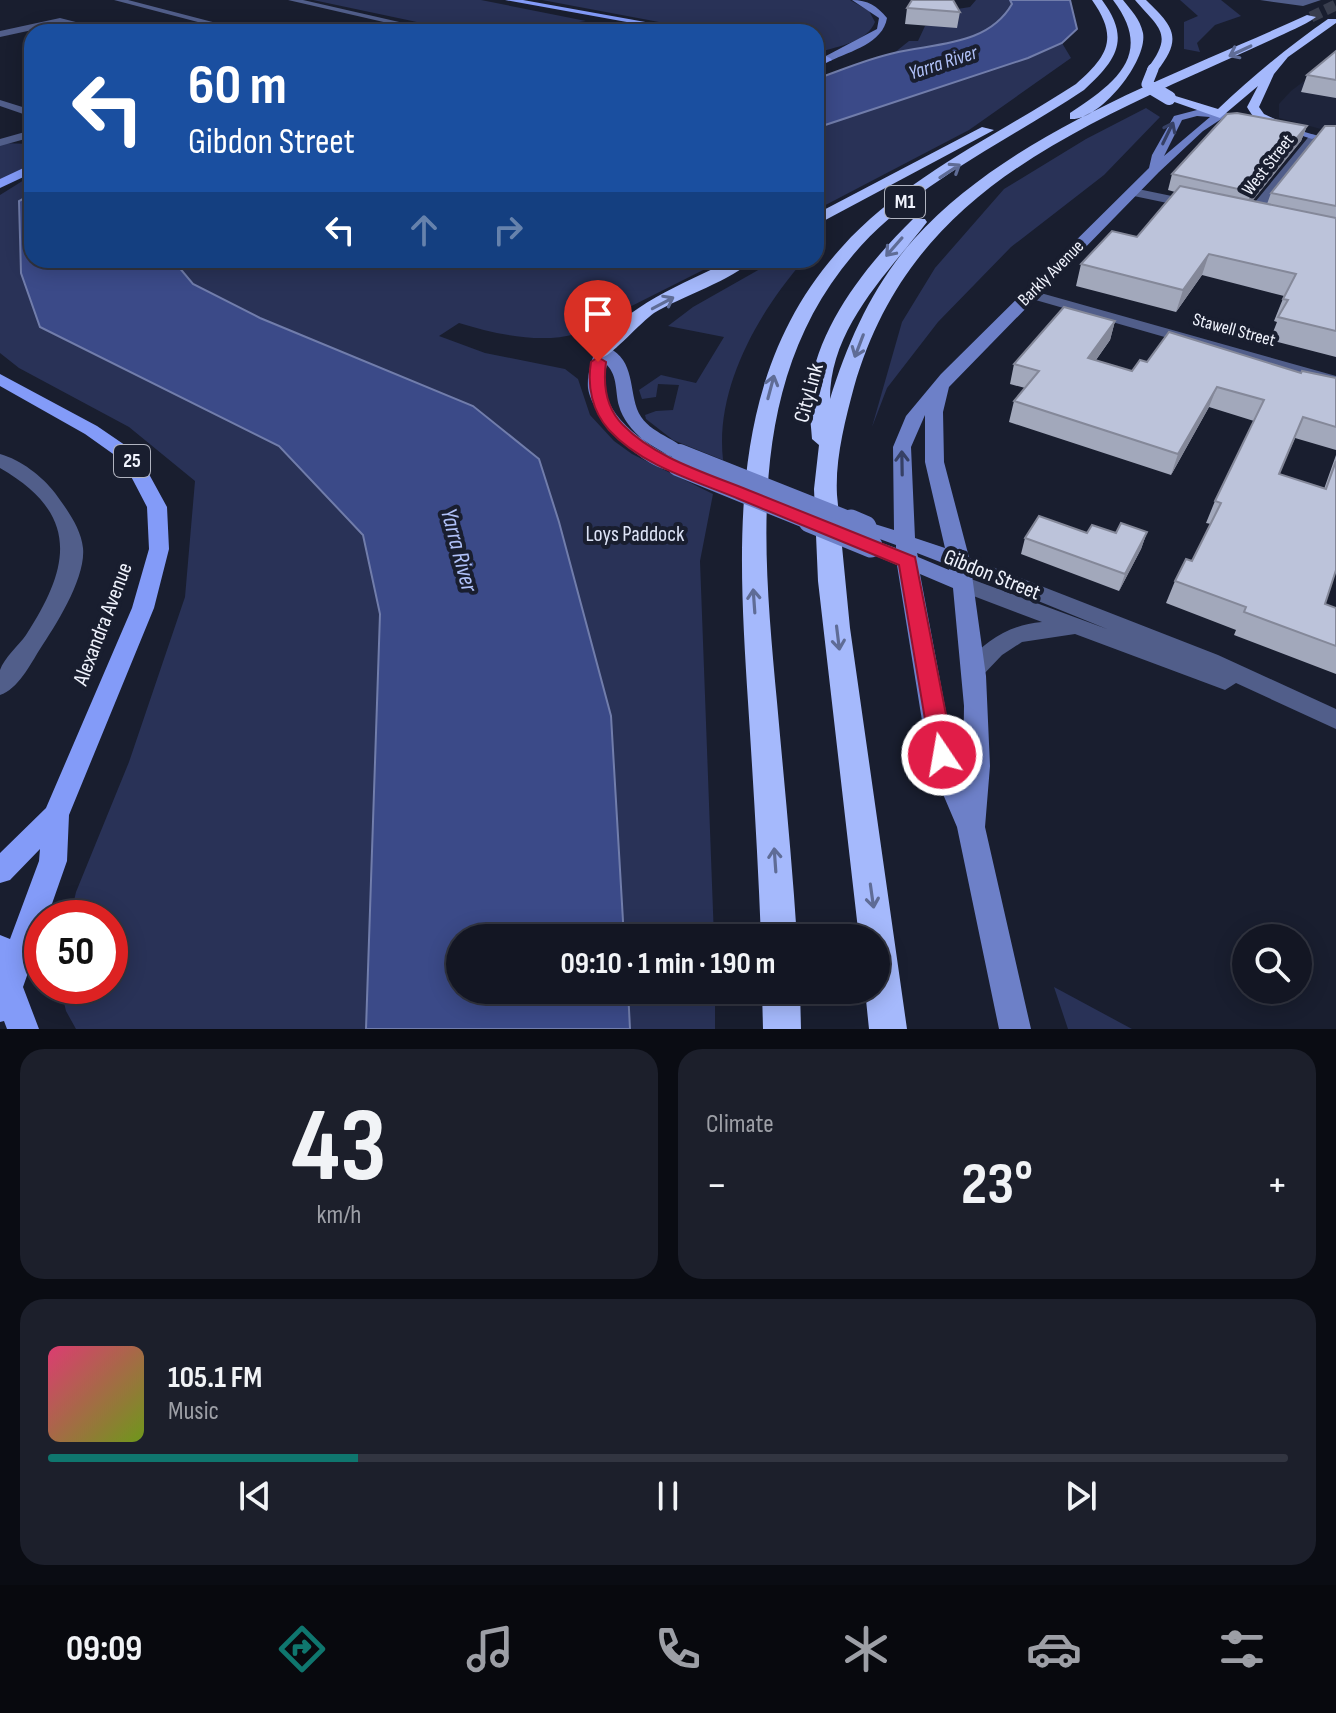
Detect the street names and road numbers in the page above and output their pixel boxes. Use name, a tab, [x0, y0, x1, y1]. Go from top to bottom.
street label: West Street	[1238, 130, 1299, 200]
road number: M1	[885, 186, 925, 218]
street label: Barkly Avenue	[1014, 236, 1088, 310]
street label: Stawell Street	[1190, 309, 1278, 351]
street label: CityLink	[788, 360, 830, 426]
road number: 25	[114, 445, 150, 477]
street label: Gibdon Street	[940, 543, 1045, 607]
street label: Alexandra Avenue	[67, 559, 139, 690]

